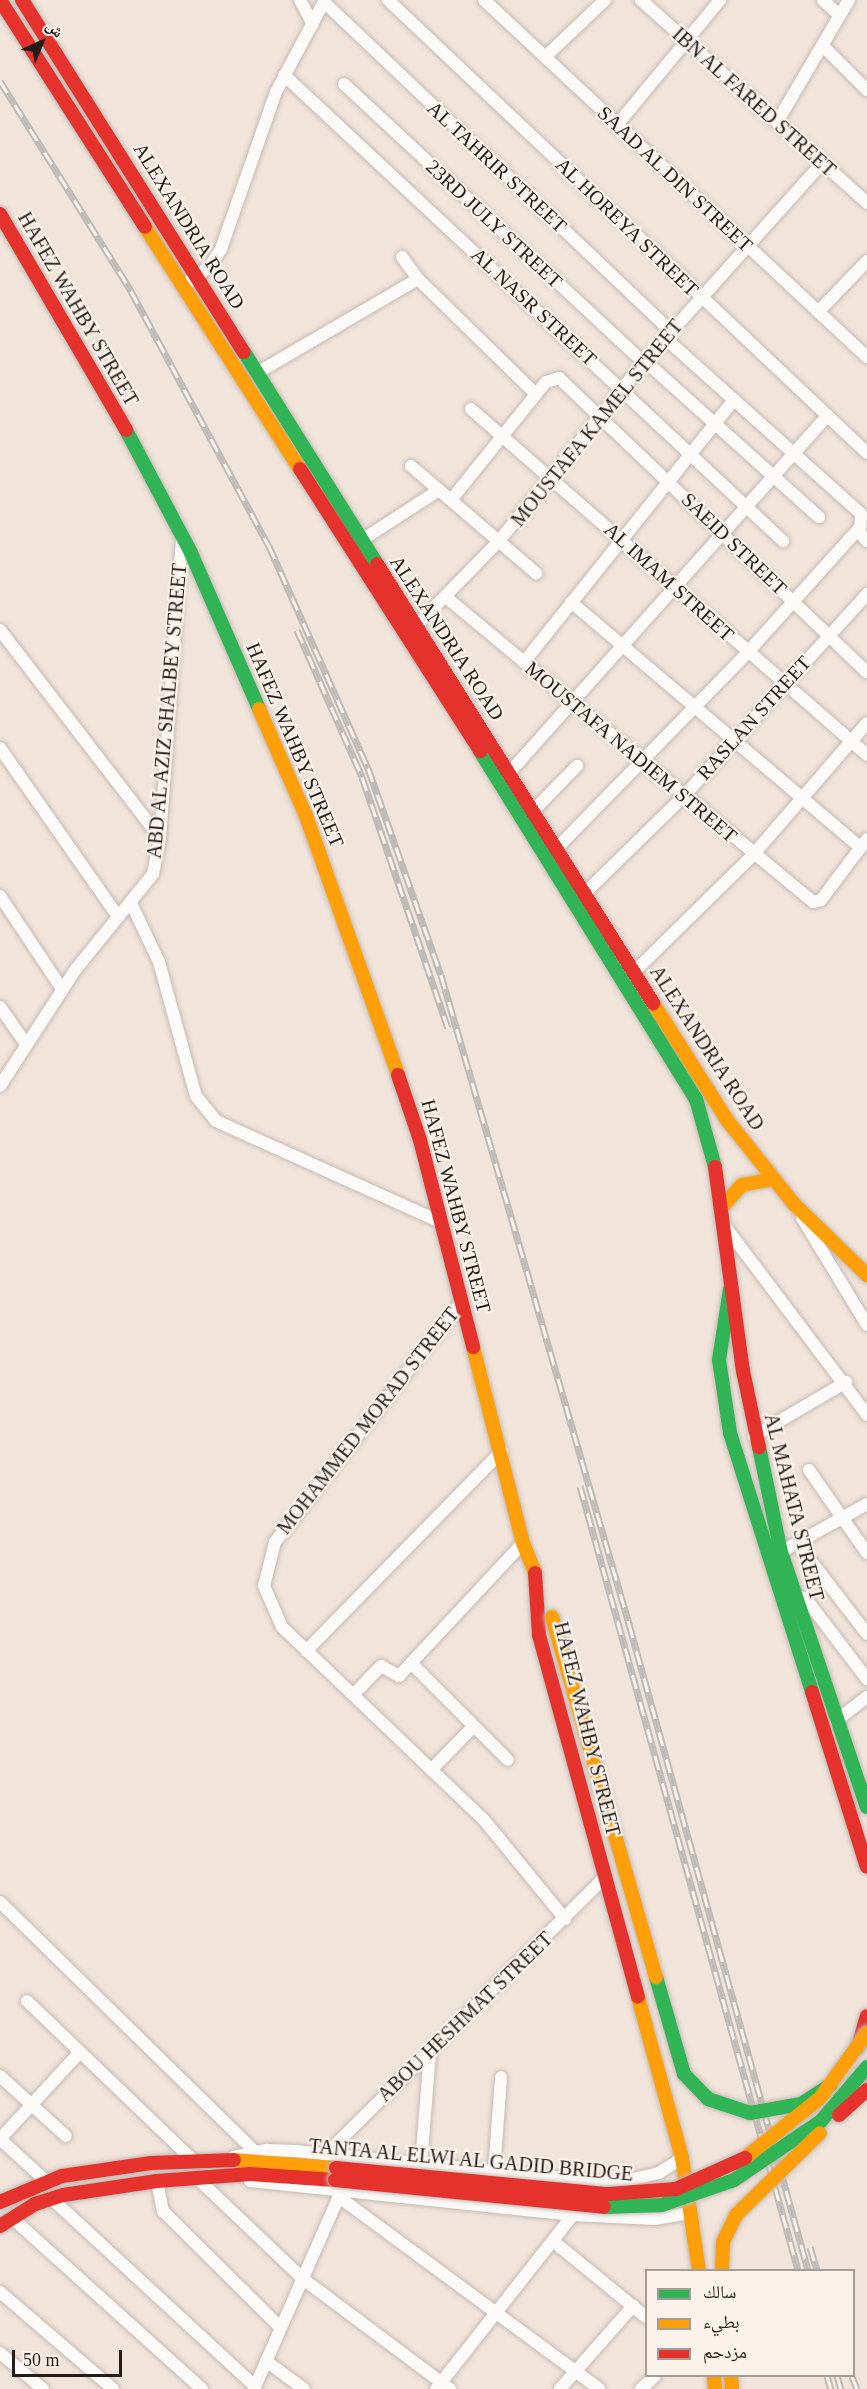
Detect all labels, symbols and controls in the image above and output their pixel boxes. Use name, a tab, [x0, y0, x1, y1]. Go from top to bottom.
north arrow	[12, 12, 72, 72]
text: ش	[43, 17, 67, 41]
street label: IBN AL FARED STREET	[667, 22, 841, 182]
street label: AL TAHRIR STREET	[422, 96, 572, 238]
street label: SAAD AL DIN STREET	[592, 100, 758, 258]
street label: ALEXANDRIA ROAD	[128, 138, 250, 314]
street label: AL HOREYA STREET	[550, 152, 704, 302]
street label: 23RD JULY STREET	[421, 155, 567, 293]
street label: HAFEZ WAHBY STREET	[12, 207, 144, 411]
street label: AL NASR STREET	[466, 243, 602, 371]
street label: MOUSTAFA KAMEL STREET	[505, 314, 689, 532]
street label: SAEID STREET	[676, 488, 792, 600]
street label: AL IMAM STREET	[599, 517, 739, 647]
street label: ALEXANDRIA ROAD	[384, 551, 510, 725]
street label: ABD AL AZIZ SHALBEY STREET	[142, 561, 192, 861]
street label: HAFEZ WAHBY STREET	[241, 639, 349, 851]
street label: RASLAN STREET	[692, 651, 816, 785]
street label: MOUSTAFA NADIEM STREET	[520, 656, 742, 848]
street label: ALEXANDRIA ROAD	[644, 961, 770, 1135]
street label: HAFEZ WAHBY STREET	[416, 1096, 496, 1316]
street label: MOHAMMED MORAD STREET	[272, 1303, 464, 1539]
street label: AL MAHATA STREET	[759, 1410, 829, 1604]
street label: HAFEZ WAHBY STREET	[549, 1619, 625, 1839]
street label: ABOU HESHMAT STREET	[372, 1927, 558, 2107]
street label: TANTA AL ELWI AL GADID BRIDGE	[305, 2134, 637, 2186]
legend	[645, 2269, 855, 2377]
text: سالك	[703, 2282, 736, 2302]
text: بطيء	[703, 2312, 740, 2332]
scale bar	[15, 2338, 124, 2376]
text: مزدحم	[703, 2342, 747, 2362]
text: 50 m	[23, 2350, 60, 2370]

